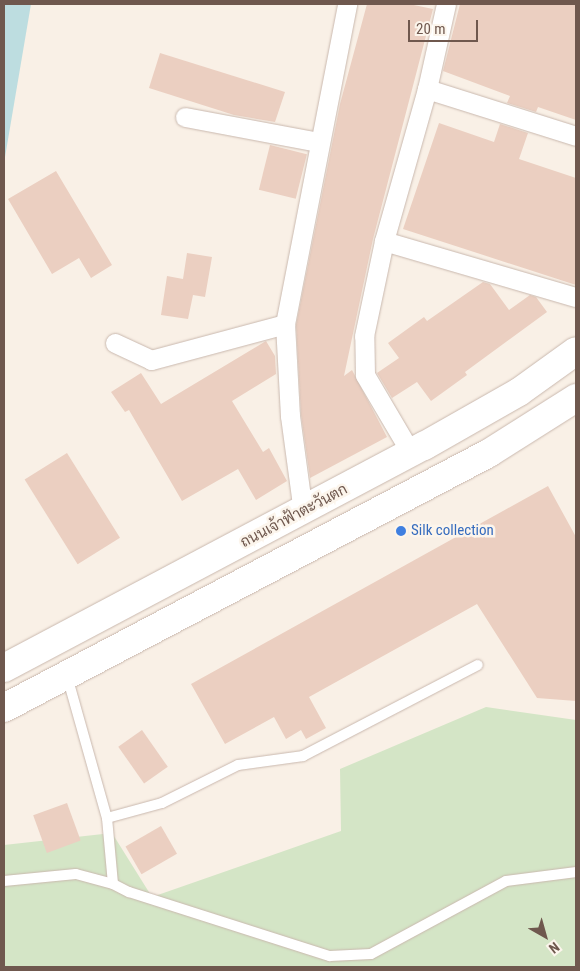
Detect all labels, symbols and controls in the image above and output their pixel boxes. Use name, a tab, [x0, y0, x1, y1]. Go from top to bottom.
scale bar	[410, 10, 480, 42]
text: 20 m	[416, 20, 446, 38]
street label: ถนนเจ้าฟ้าตะวันตก	[238, 480, 350, 552]
place label: Silk collection	[411, 522, 494, 540]
marker: Silk collection	[395, 525, 407, 537]
north arrow	[520, 911, 570, 961]
text: N	[546, 939, 563, 957]

